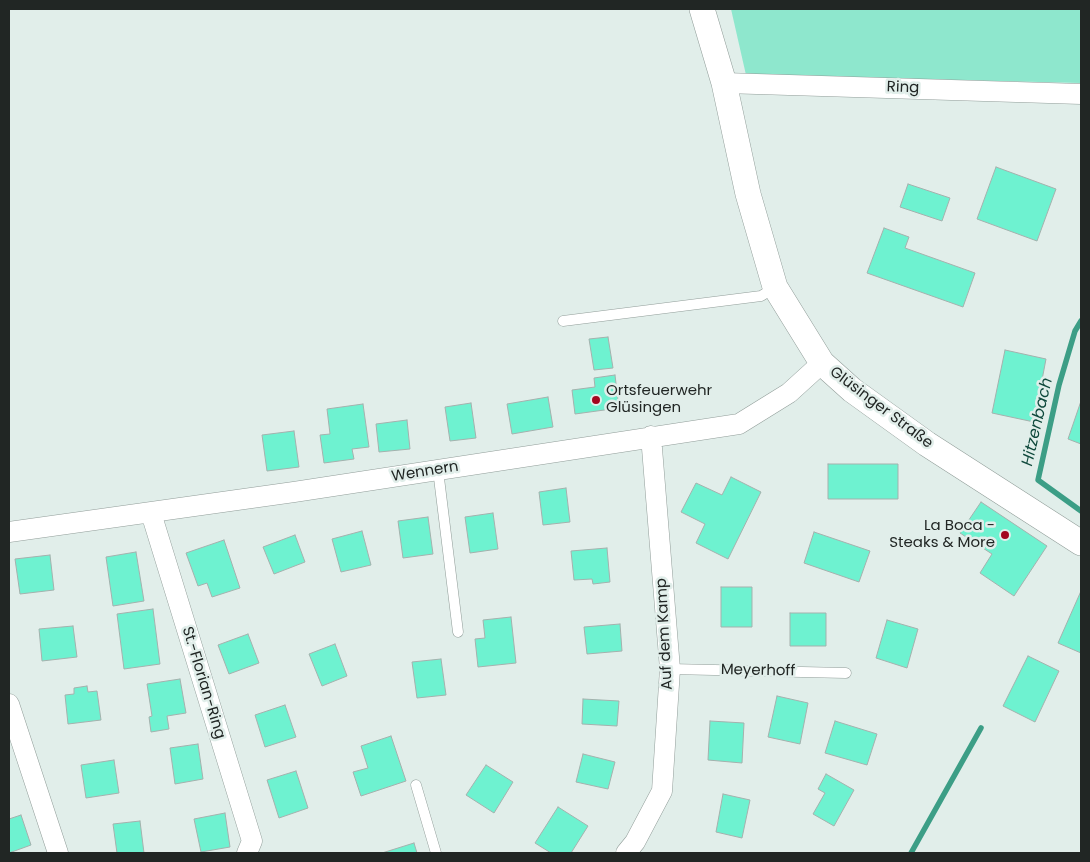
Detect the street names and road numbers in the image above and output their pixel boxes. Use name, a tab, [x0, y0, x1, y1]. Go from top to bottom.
street label: Ring	[886, 78, 920, 98]
street label: Glüsinger Straße	[826, 363, 936, 453]
street label: Wennern	[390, 458, 460, 486]
street label: Auf dem Kamp	[653, 577, 677, 691]
street label: St.-Florian-Ring	[177, 625, 229, 741]
street label: Meyerhoff	[721, 661, 795, 681]

